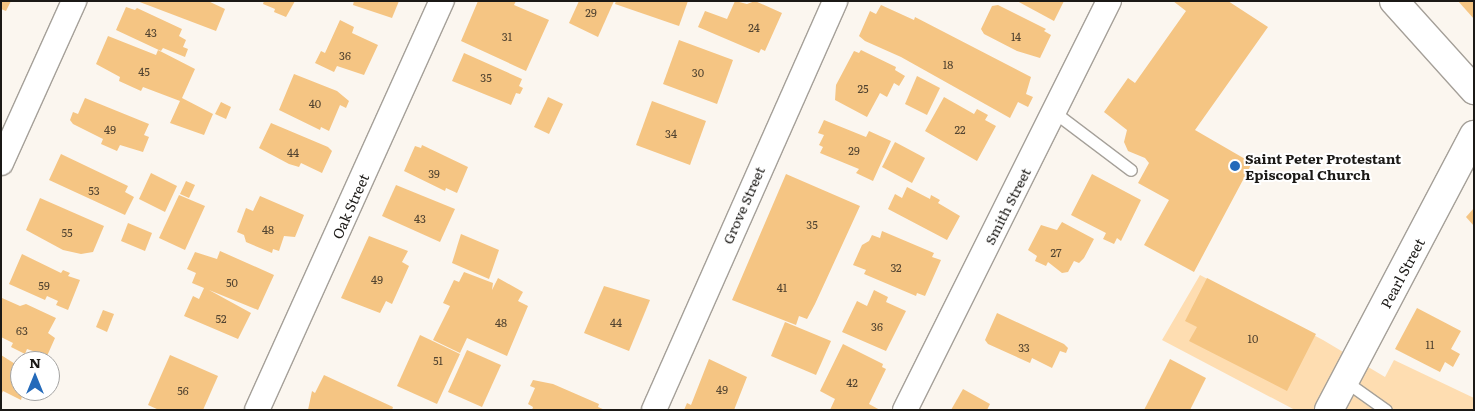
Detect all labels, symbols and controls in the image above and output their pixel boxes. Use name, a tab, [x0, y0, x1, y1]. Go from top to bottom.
house number: 29	[585, 5, 597, 19]
house number: 24	[748, 20, 760, 34]
house number: 43	[145, 25, 157, 39]
house number: 31	[502, 29, 512, 43]
house number: 14	[1011, 29, 1021, 43]
house number: 36	[339, 48, 351, 62]
house number: 18	[943, 57, 953, 71]
house number: 45	[138, 64, 150, 78]
house number: 30	[692, 65, 704, 79]
house number: 35	[480, 70, 492, 84]
house number: 25	[857, 81, 869, 95]
house number: 40	[309, 96, 321, 110]
house number: 49	[104, 122, 116, 136]
house number: 22	[954, 122, 966, 136]
house number: 34	[665, 126, 677, 140]
house number: 29	[848, 143, 860, 157]
house number: 44	[287, 145, 299, 159]
place label: Saint Peter Protestant Episcopal Church	[1245, 150, 1401, 182]
marker: Saint Peter Protestant Episcopal Church	[1229, 160, 1241, 172]
street label: Grove Street	[718, 164, 768, 246]
street label: Smith Street	[980, 165, 1034, 247]
house number: 39	[428, 166, 440, 180]
street label: Oak Street	[328, 171, 372, 241]
house number: 53	[88, 183, 100, 197]
house number: 43	[414, 211, 426, 225]
house number: 35	[806, 217, 818, 231]
house number: 48	[262, 222, 274, 236]
house number: 55	[61, 225, 73, 239]
street label: Pearl Street	[1377, 235, 1427, 311]
house number: 27	[1050, 245, 1062, 259]
house number: 32	[890, 260, 902, 274]
house number: 49	[371, 272, 383, 286]
house number: 50	[226, 275, 238, 289]
house number: 59	[38, 278, 50, 292]
house number: 41	[777, 280, 787, 294]
house number: 52	[215, 311, 227, 325]
house number: 48	[495, 315, 507, 329]
house number: 44	[610, 315, 622, 329]
house number: 36	[871, 319, 883, 333]
house number: 63	[16, 323, 28, 337]
house number: 10	[1248, 331, 1258, 345]
house number: 11	[1426, 337, 1434, 351]
house number: 33	[1018, 340, 1030, 354]
north arrow	[10, 351, 60, 401]
text: N	[29, 352, 41, 372]
house number: 51	[433, 353, 443, 367]
house number: 42	[846, 375, 858, 389]
house number: 49	[716, 382, 728, 396]
house number: 56	[177, 383, 189, 397]

